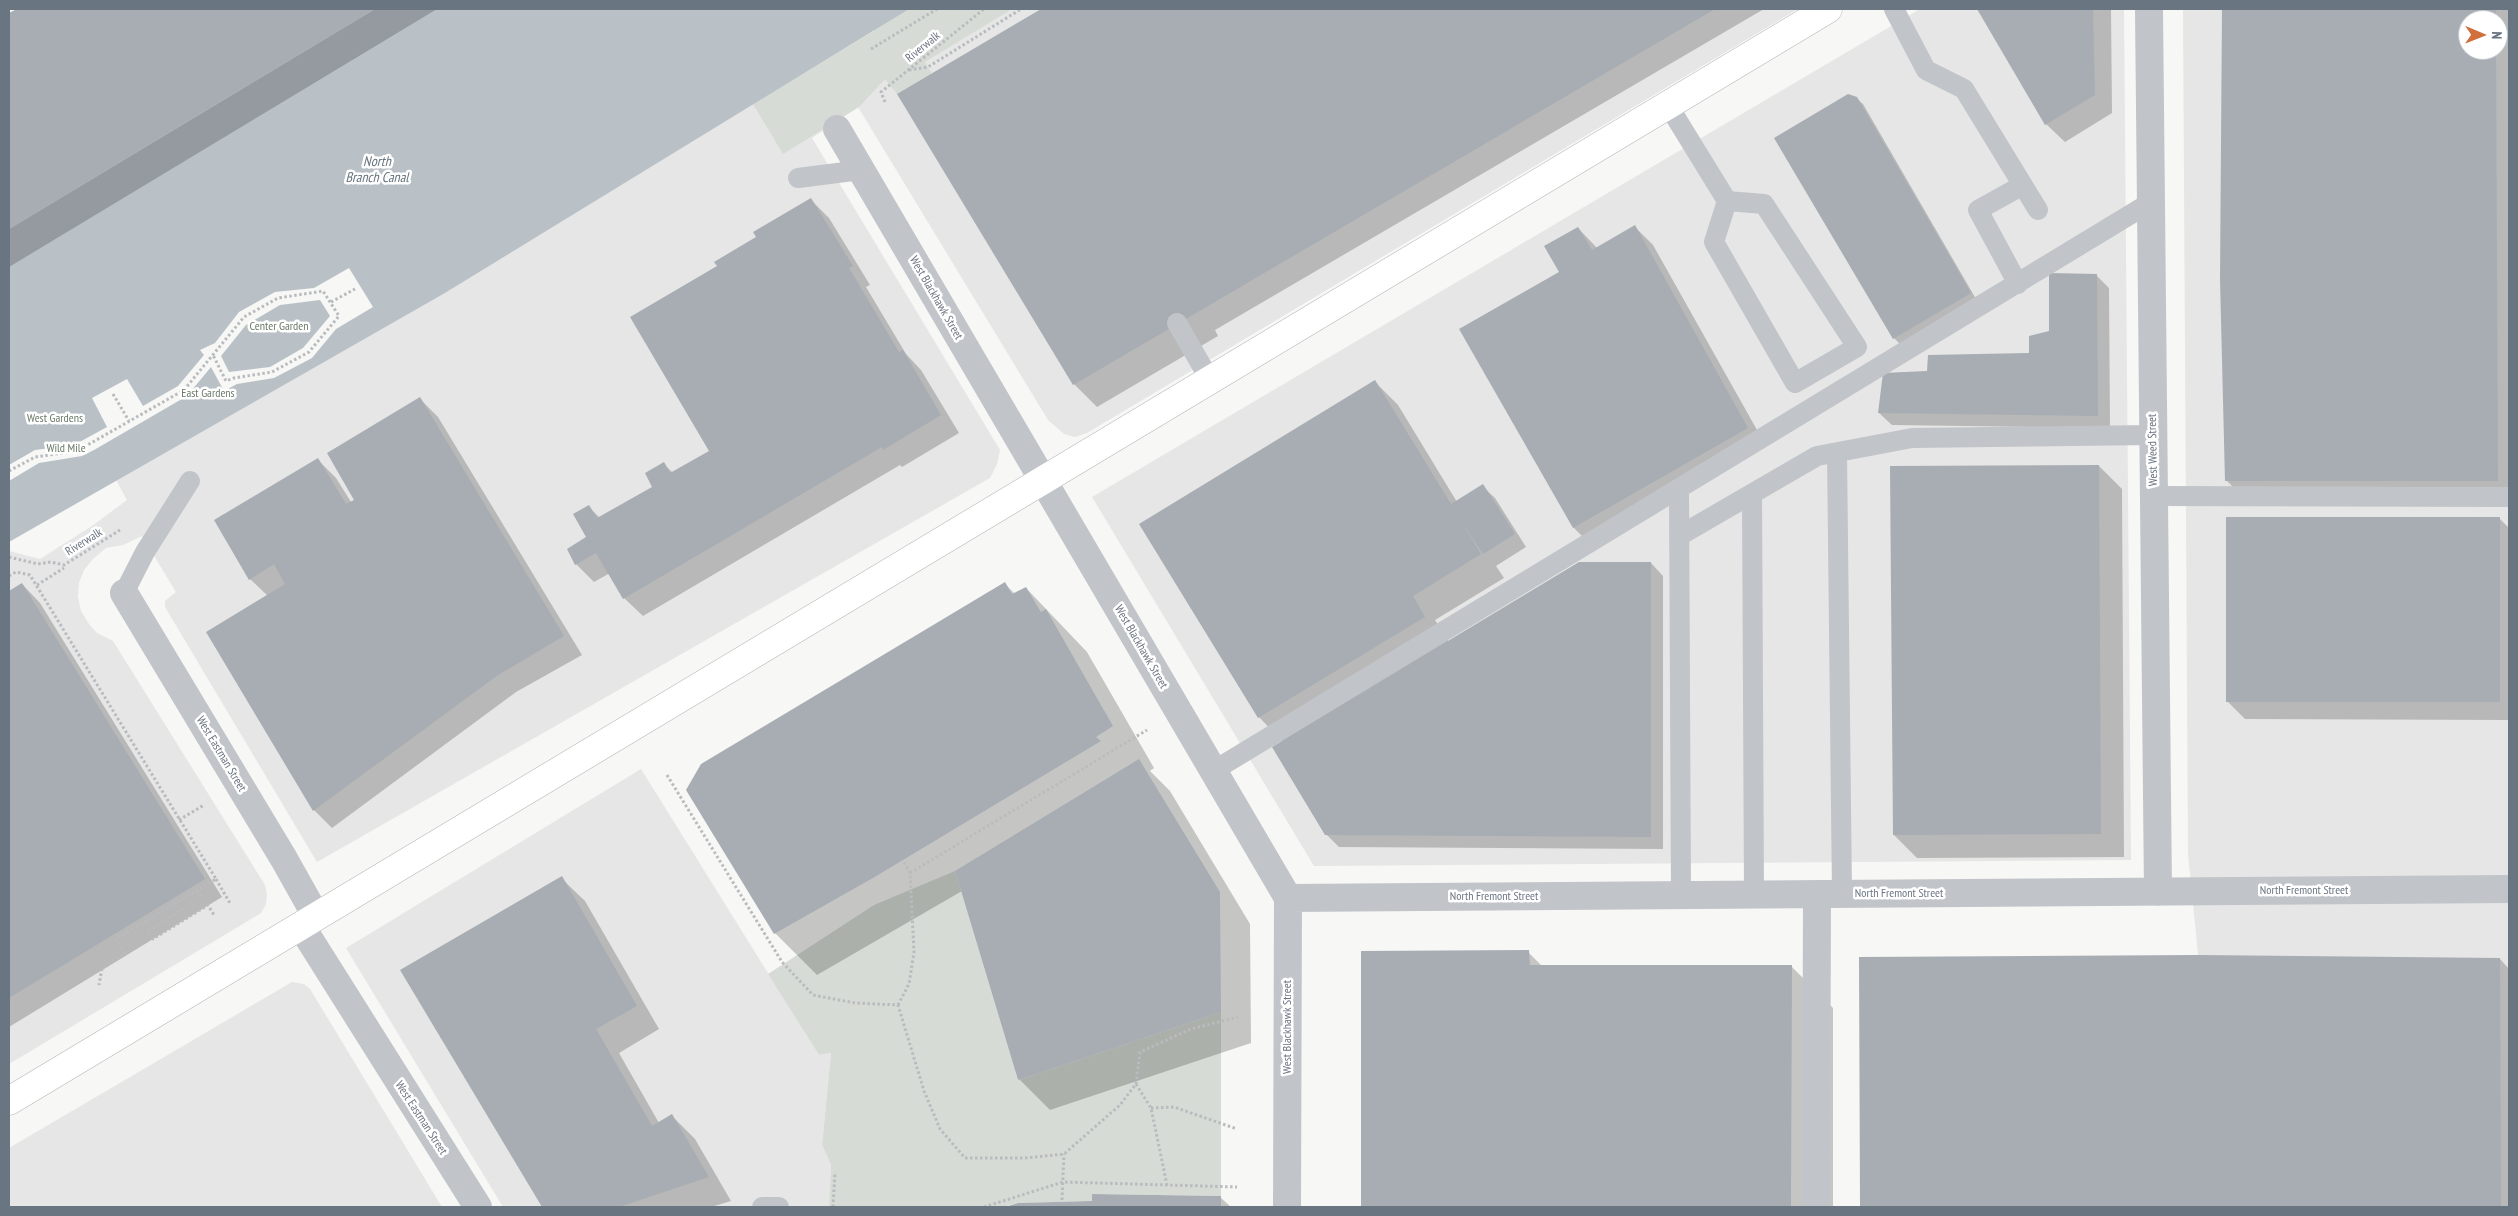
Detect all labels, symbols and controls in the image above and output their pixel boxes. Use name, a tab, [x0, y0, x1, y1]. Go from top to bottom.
north arrow	[2458, 10, 2508, 60]
street label: Riverwalk	[903, 29, 943, 65]
text: N	[2488, 31, 2506, 39]
water label: North Branch Canal	[345, 154, 409, 186]
street label: West Blackhawk Street	[906, 254, 966, 342]
park label: Center Garden	[250, 320, 308, 334]
park label: East Gardens	[181, 387, 235, 401]
park label: West Gardens	[27, 412, 83, 426]
street label: West Weed Street	[2145, 414, 2161, 486]
park label: Wild Mile	[46, 442, 86, 456]
street label: Riverwalk	[63, 525, 105, 559]
street label: West Blackhawk Street	[1111, 603, 1171, 691]
street label: West Eastman Street	[193, 714, 249, 794]
street label: North Fremont Street	[2260, 884, 2348, 898]
street label: North Fremont Street	[1855, 887, 1943, 901]
street label: North Fremont Street	[1450, 890, 1538, 904]
street label: West Blackhawk Street	[1281, 980, 1295, 1074]
street label: West Eastman Street	[392, 1078, 450, 1158]

